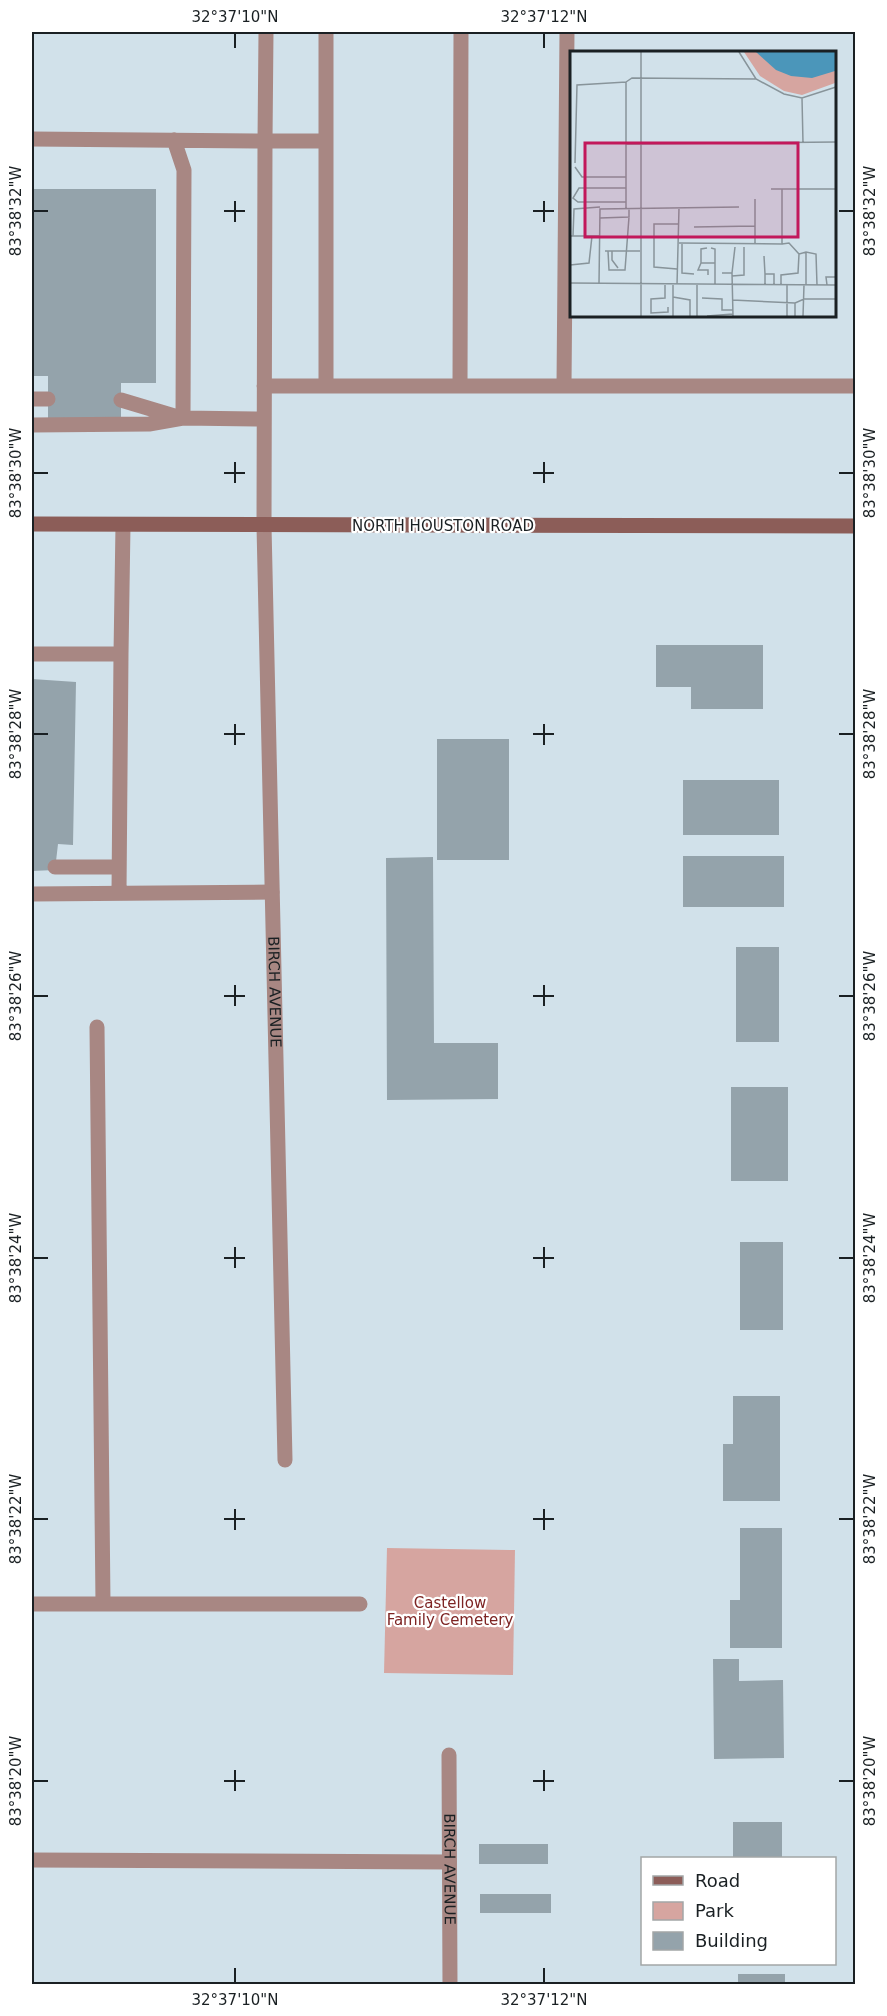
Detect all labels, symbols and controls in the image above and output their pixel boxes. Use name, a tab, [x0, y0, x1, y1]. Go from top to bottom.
text: 32°37'10"N	[191, 8, 279, 26]
text: 32°37'12"N	[500, 8, 588, 26]
inset map	[570, 51, 836, 316]
text: 83°38'32"W	[7, 166, 25, 256]
text: 83°38'32"W	[861, 166, 879, 256]
text: 83°38'30"W	[7, 428, 25, 518]
text: 83°38'30"W	[861, 428, 879, 518]
street label: NORTH HOUSTON ROAD	[352, 517, 534, 535]
text: 83°38'28"W	[7, 689, 25, 779]
text: 83°38'28"W	[861, 689, 879, 779]
street label: BIRCH AVENUE	[264, 936, 285, 1048]
text: 83°38'26"W	[7, 951, 25, 1041]
text: 83°38'26"W	[861, 951, 879, 1041]
text: 83°38'24"W	[7, 1213, 25, 1303]
text: 83°38'24"W	[861, 1213, 879, 1303]
text: 83°38'22"W	[7, 1474, 25, 1564]
text: 83°38'22"W	[861, 1474, 879, 1564]
park label: Castellow Family Cemetery	[387, 1594, 513, 1629]
text: 83°38'20"W	[7, 1736, 25, 1826]
text: 83°38'20"W	[861, 1736, 879, 1826]
street label: BIRCH AVENUE	[440, 1813, 459, 1925]
legend	[641, 1857, 836, 1965]
text: Road	[695, 1870, 740, 1891]
text: Park	[695, 1900, 734, 1921]
text: Building	[695, 1930, 768, 1951]
text: 32°37'10"N	[191, 1991, 279, 2009]
text: 32°37'12"N	[500, 1991, 588, 2009]

